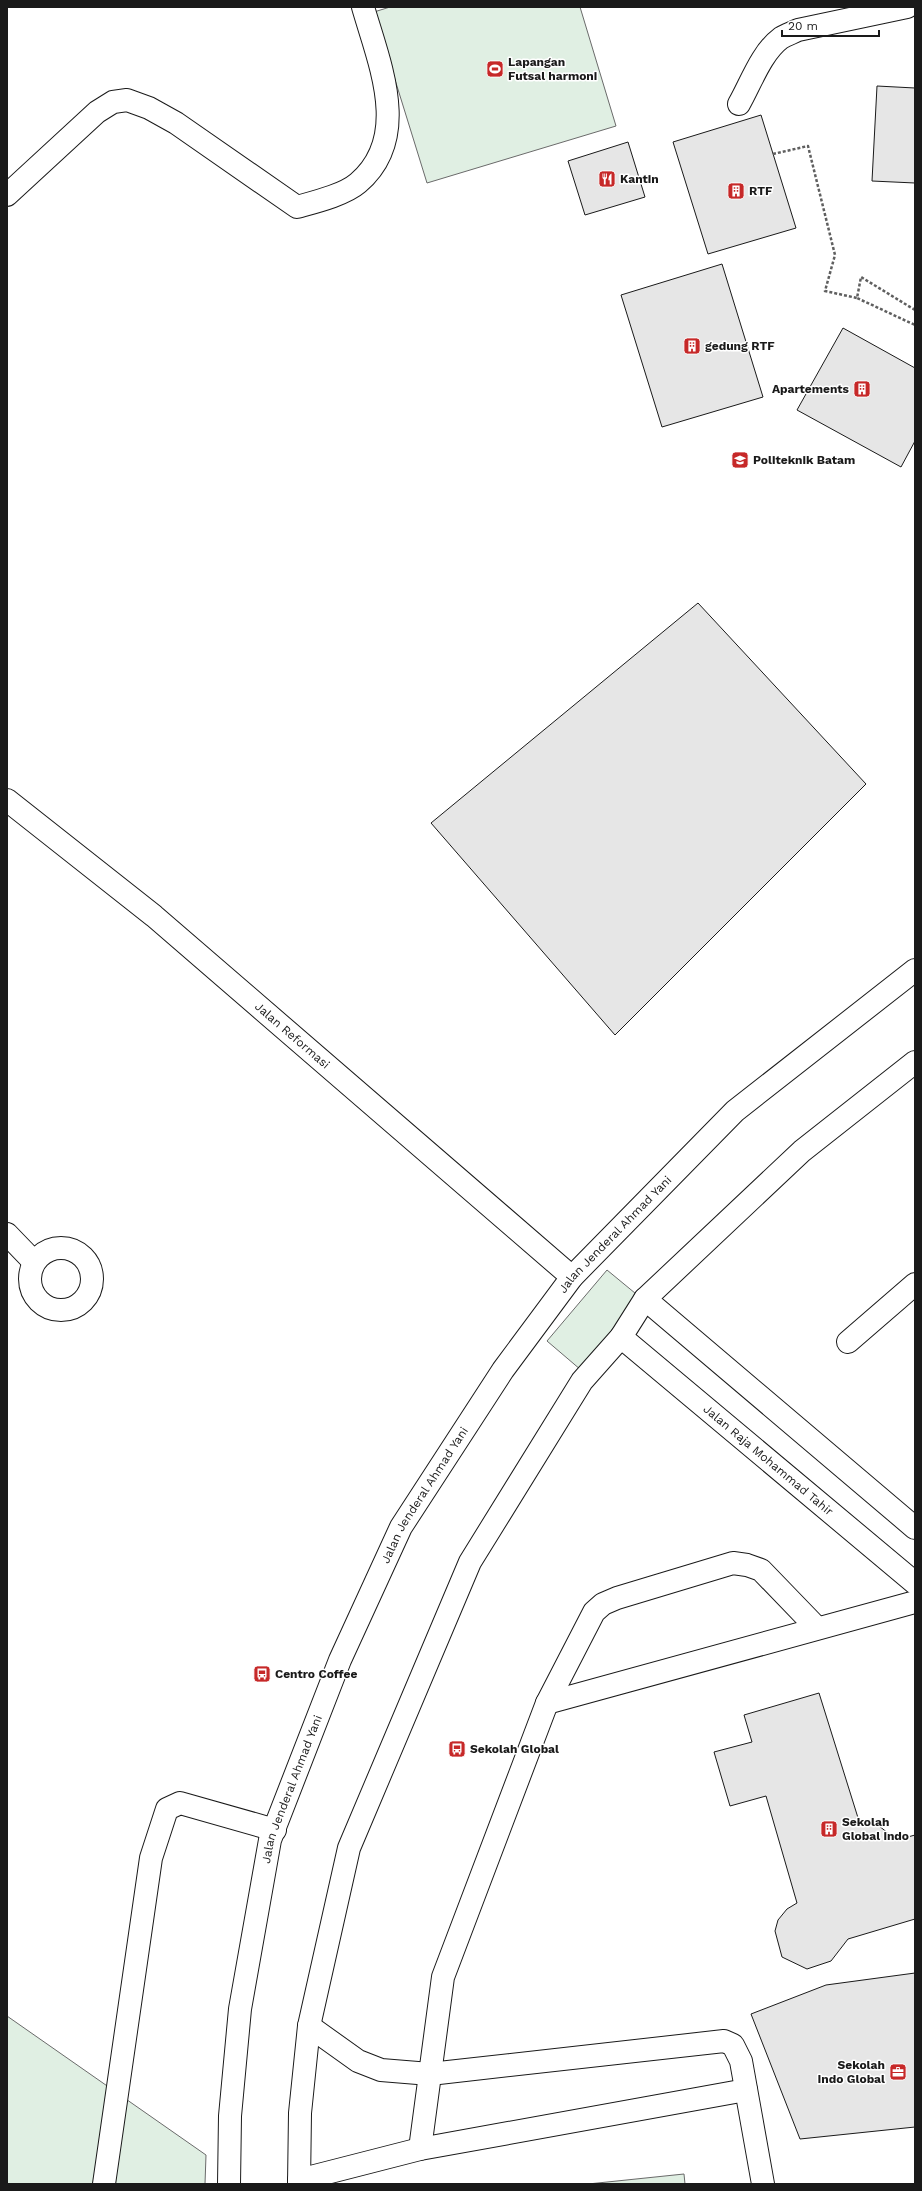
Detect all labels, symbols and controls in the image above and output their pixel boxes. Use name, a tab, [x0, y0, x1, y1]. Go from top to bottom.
scale bar	[782, 12, 879, 38]
text: 20 m	[788, 19, 818, 33]
place label: Lapangan Futsal harmoni	[508, 55, 597, 83]
sports icon: Lapangan Futsal harmoni	[485, 59, 505, 79]
restaurant icon: Kantin	[597, 169, 617, 189]
place label: Kantin	[620, 172, 659, 186]
building icon: RTF	[726, 181, 746, 201]
place label: RTF	[749, 184, 773, 198]
building icon: gedung RTF	[682, 336, 702, 356]
place label: gedung RTF	[705, 339, 775, 353]
building icon: Apartements	[852, 379, 872, 399]
place label: Apartements	[772, 382, 850, 396]
school or university icon: Politeknik Batam	[730, 450, 750, 470]
place label: Politeknik Batam	[753, 453, 855, 467]
street label: Jalan Reformasi	[252, 999, 333, 1072]
street label: Jalan Jenderal Ahmad Yani	[556, 1173, 674, 1296]
street label: Jalan Raja Mohammad Tahir	[700, 1402, 836, 1519]
street label: Jalan Jenderal Ahmad Yani	[378, 1424, 471, 1565]
bus stop icon: Centro Coffee	[252, 1664, 272, 1684]
place label: Centro Coffee	[275, 1667, 357, 1681]
street label: Jalan Jenderal Ahmad Yani	[259, 1713, 325, 1865]
bus stop icon: Sekolah Global	[447, 1739, 467, 1759]
place label: Sekolah Global	[470, 1742, 559, 1756]
place label: Sekolah Global indo	[842, 1815, 909, 1843]
building icon: Sekolah Global indo	[819, 1819, 839, 1839]
place label: Sekolah Indo Global	[817, 2058, 885, 2086]
office icon: Sekolah Indo Global	[888, 2062, 908, 2082]

